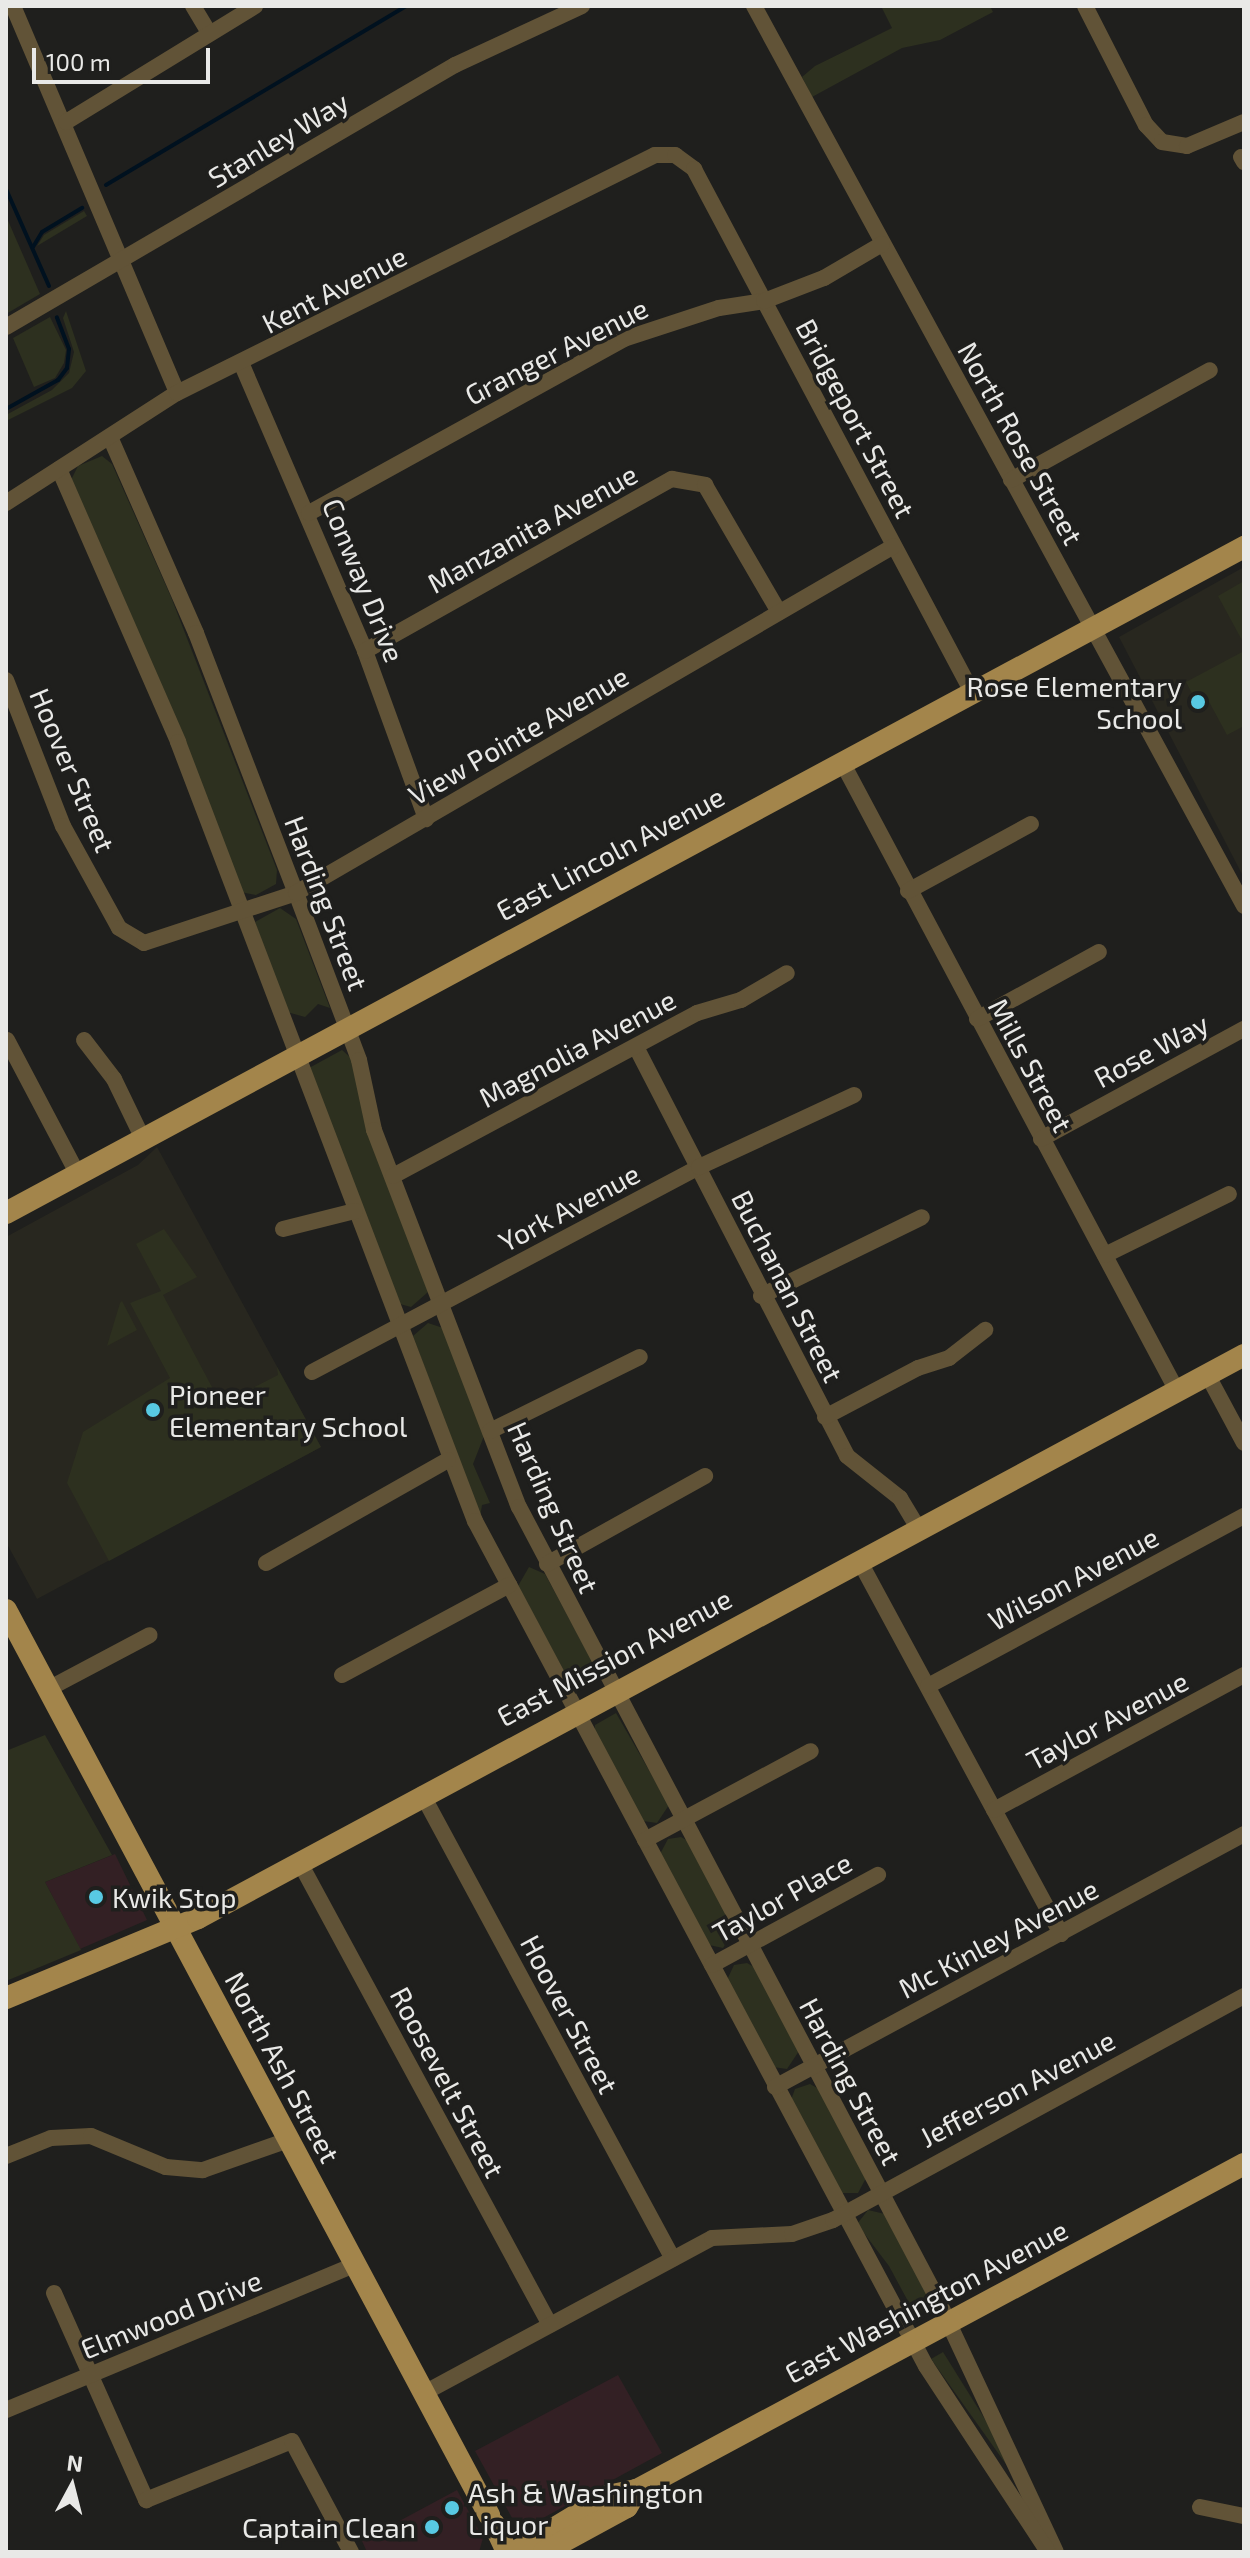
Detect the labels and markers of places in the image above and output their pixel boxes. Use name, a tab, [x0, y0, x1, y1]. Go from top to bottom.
place label: Rose Elementary School	[966, 669, 1182, 735]
marker: Rose Elementary School	[1189, 693, 1207, 711]
place label: Pioneer Elementary School	[169, 1377, 408, 1443]
marker: Pioneer Elementary School	[144, 1401, 162, 1419]
place label: Kwik Stop	[112, 1880, 237, 1914]
marker: Kwik Stop	[87, 1888, 105, 1906]
place label: Ash & Washington Liquor	[468, 2475, 704, 2541]
marker: Ash & Washington Liquor	[443, 2499, 461, 2517]
place label: Captain Clean	[242, 2510, 416, 2544]
marker: Captain Clean	[423, 2518, 441, 2536]

